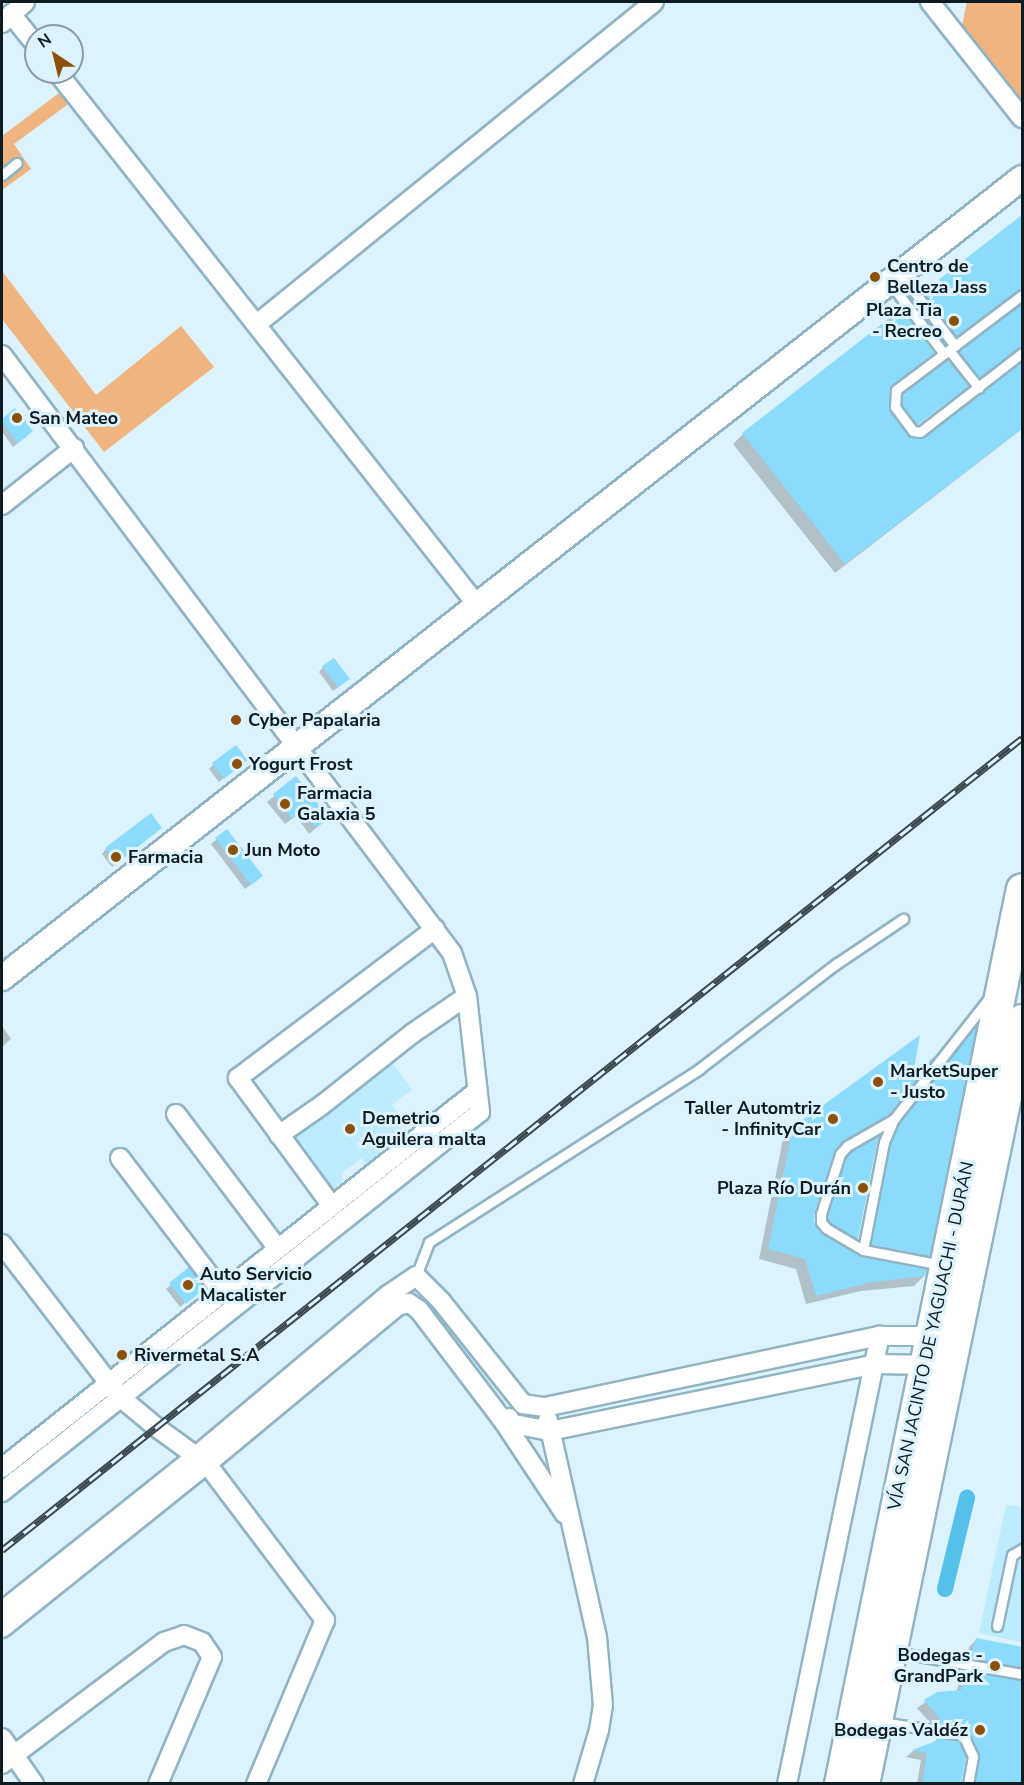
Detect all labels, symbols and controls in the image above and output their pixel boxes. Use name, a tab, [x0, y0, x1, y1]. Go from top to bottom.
north arrow	[24, 24, 84, 84]
text: N	[34, 28, 56, 53]
place label: Centro de Belleza Jass	[887, 256, 987, 298]
marker: Centro de Belleza Jass	[868, 270, 882, 284]
place label: Plaza Tia - Recreo	[866, 300, 942, 342]
marker: Plaza Tia - Recreo	[947, 314, 961, 328]
place label: San Mateo	[29, 407, 118, 429]
marker: San Mateo	[10, 411, 24, 425]
place label: Cyber Papalaria	[248, 709, 381, 731]
marker: Cyber Papalaria	[229, 713, 243, 727]
place label: Yogurt Frost	[249, 753, 352, 775]
marker: Yogurt Frost	[230, 757, 244, 771]
place label: Farmacia Galaxia 5	[297, 783, 376, 826]
marker: Farmacia Galaxia 5	[278, 797, 292, 811]
place label: Jun Moto	[245, 839, 320, 861]
marker: Jun Moto	[226, 843, 240, 857]
place label: Farmacia	[128, 846, 203, 868]
marker: Farmacia	[109, 850, 123, 864]
place label: MarketSuper - Justo	[890, 1061, 998, 1104]
marker: MarketSuper - Justo	[871, 1075, 885, 1089]
place label: Taller Automtriz - InfinityCar	[684, 1098, 821, 1140]
place label: Demetrio Aguilera malta	[362, 1108, 486, 1150]
marker: Taller Automtriz - InfinityCar	[826, 1112, 840, 1126]
marker: Demetrio Aguilera malta	[343, 1122, 357, 1136]
street label: VÍA SAN JACINTO DE YAGUACHI - DURÁN	[883, 1160, 979, 1512]
place label: Plaza Río Durán	[717, 1177, 851, 1199]
marker: Plaza Río Durán	[856, 1181, 870, 1195]
place label: Auto Servicio Macalister	[200, 1264, 312, 1306]
marker: Auto Servicio Macalister	[181, 1278, 195, 1292]
place label: Rivermetal S.A	[134, 1344, 259, 1366]
marker: Rivermetal S.A	[115, 1348, 129, 1362]
place label: Bodegas - GrandPark	[894, 1645, 983, 1688]
marker: Bodegas - GrandPark	[988, 1659, 1002, 1673]
place label: Bodegas Valdéz	[834, 1719, 968, 1741]
marker: Bodegas Valdéz	[973, 1723, 987, 1737]

